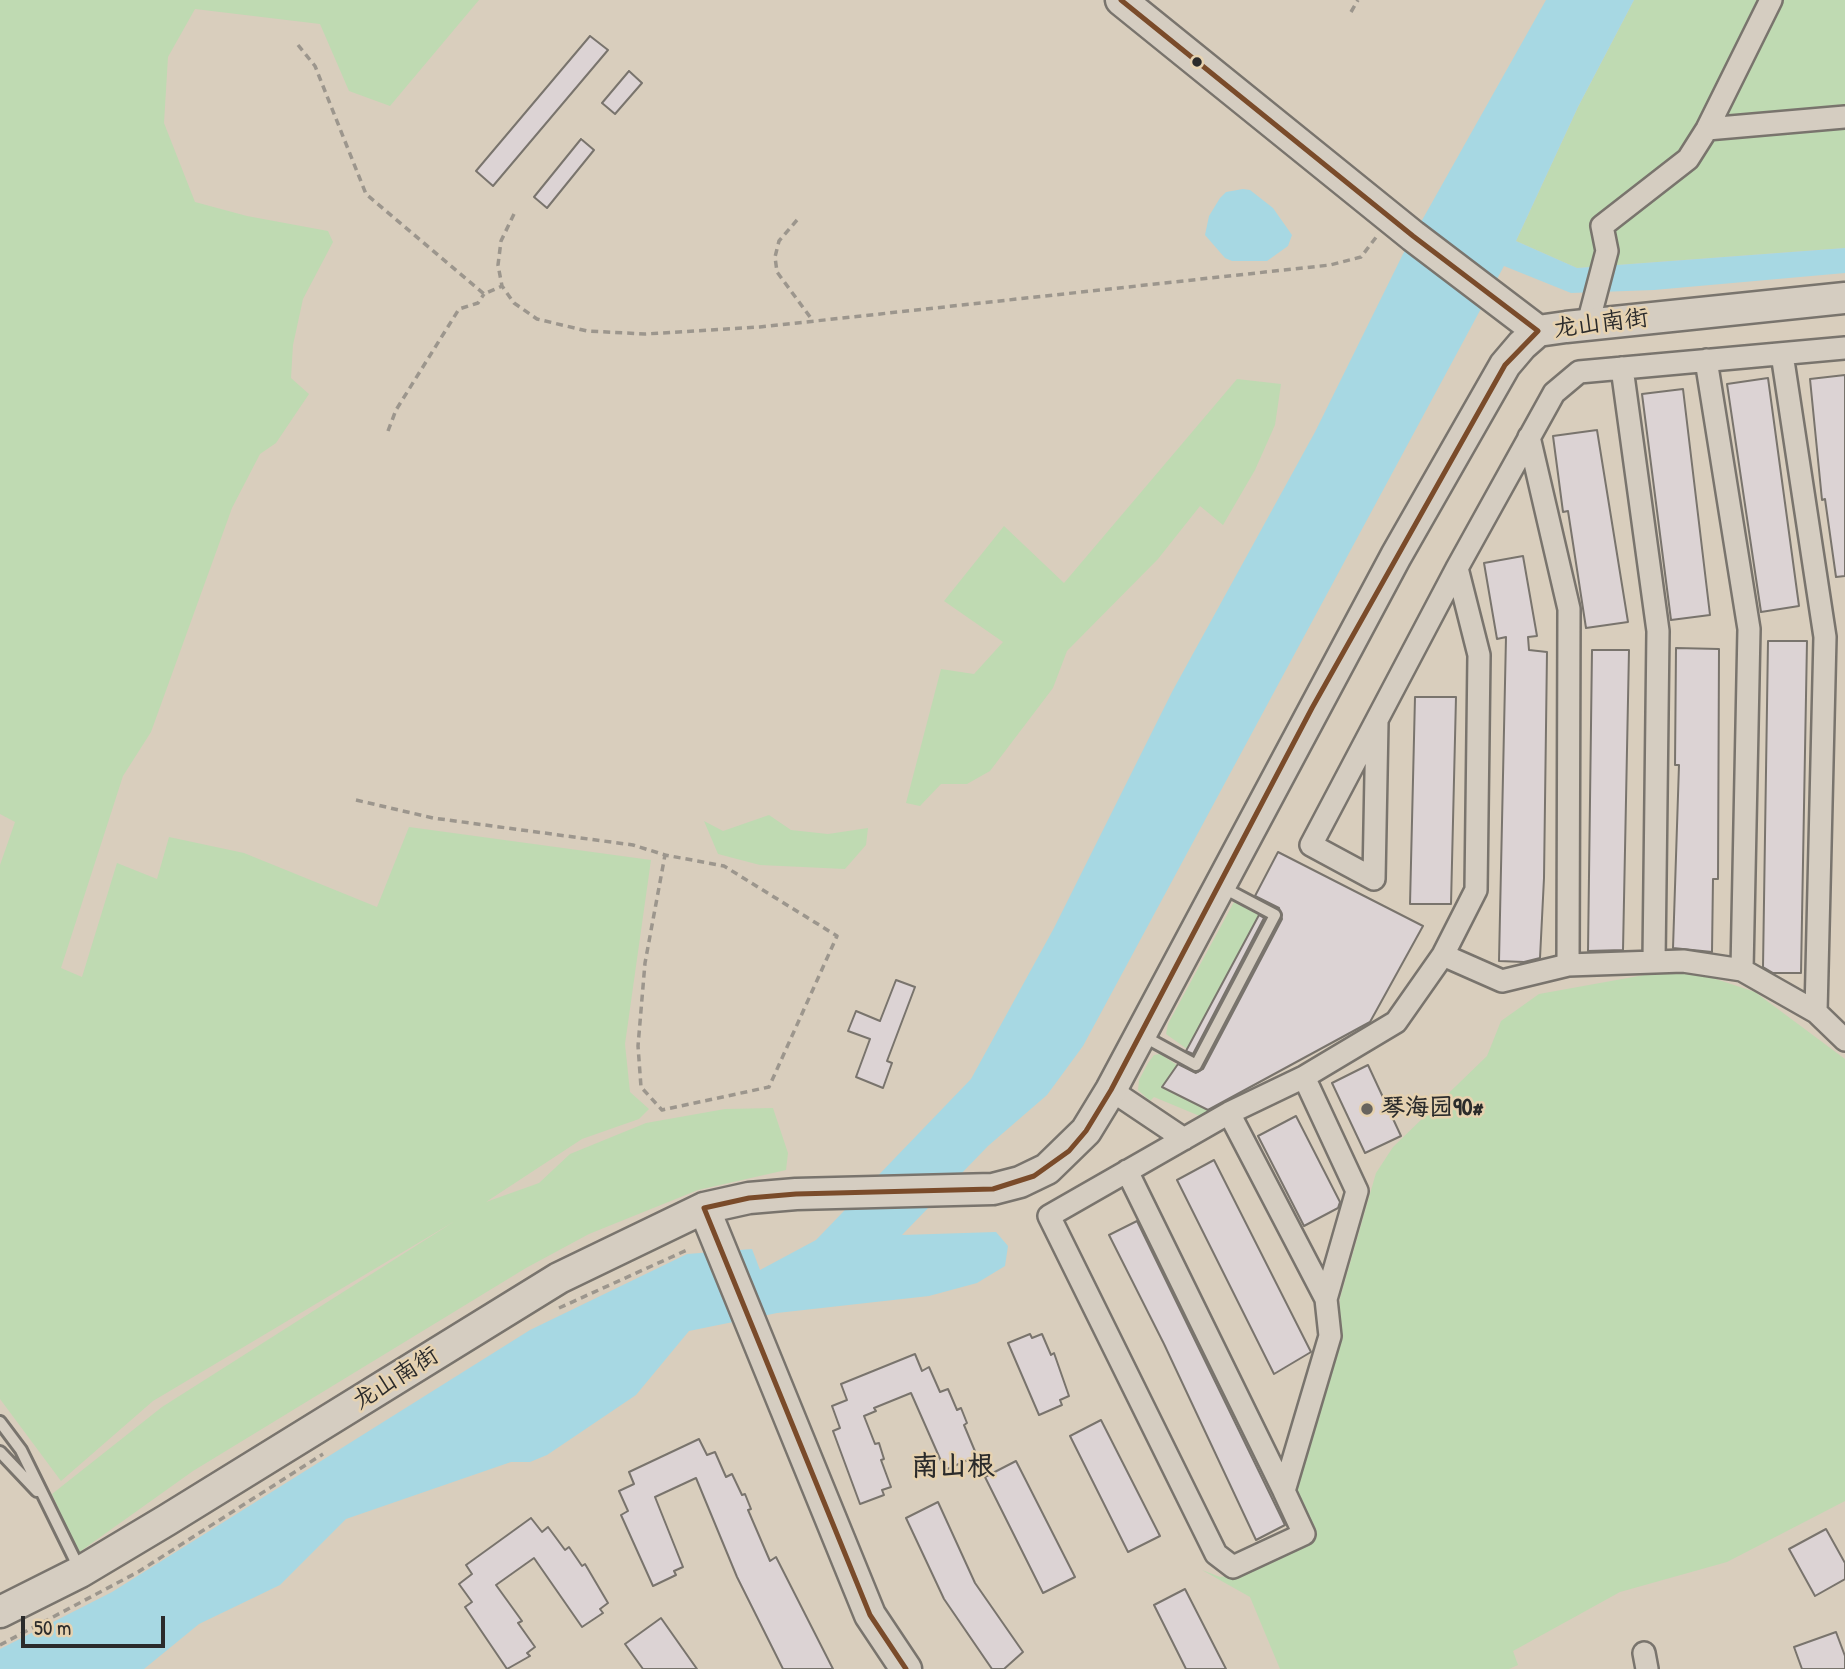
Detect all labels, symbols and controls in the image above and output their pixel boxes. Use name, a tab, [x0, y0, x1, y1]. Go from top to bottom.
unlabelled marker	[1190, 55, 1204, 69]
street label: 龙山南街	[1552, 304, 1650, 344]
place label: 琴海园90#	[1381, 1095, 1484, 1123]
marker: 琴海园90#	[1359, 1101, 1375, 1117]
street label: 龙山南街	[348, 1341, 444, 1417]
district label: 南山根	[911, 1451, 995, 1485]
scale bar	[24, 1602, 168, 1646]
text: 50 m	[34, 1613, 71, 1642]

